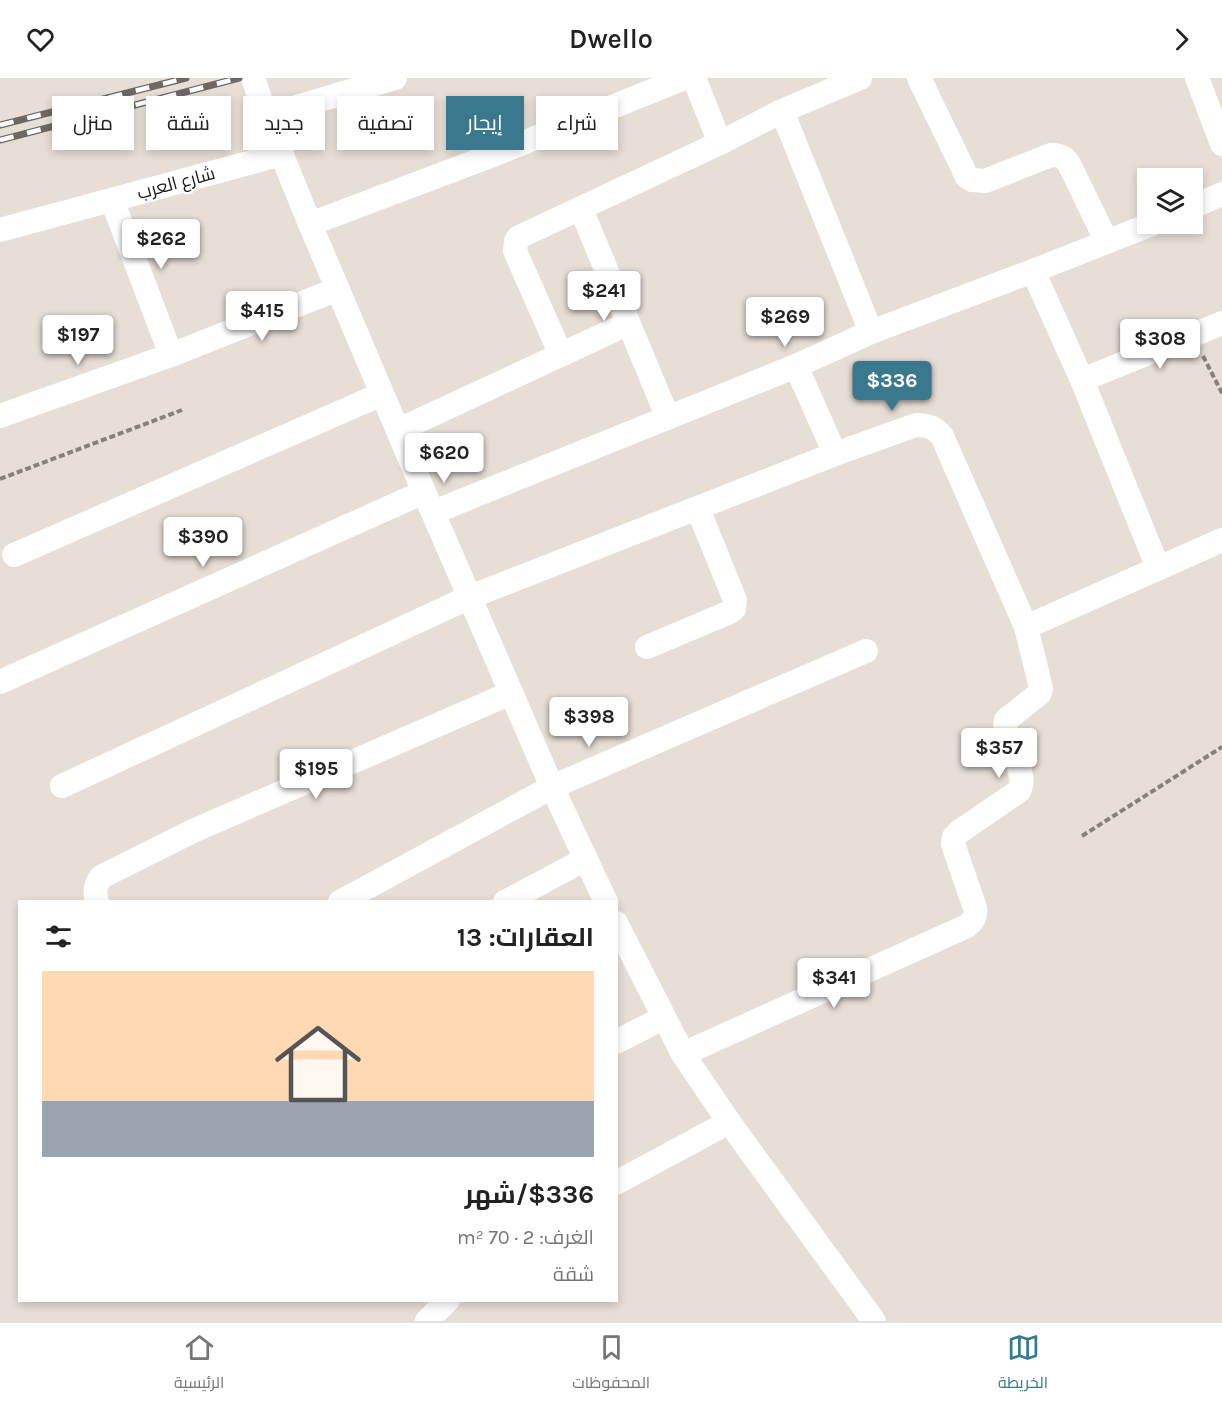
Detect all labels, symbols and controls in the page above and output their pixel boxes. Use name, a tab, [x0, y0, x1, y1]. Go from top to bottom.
icon: heart	[24, 23, 57, 56]
text: Dwello	[569, 23, 653, 55]
icon: forward	[1165, 23, 1198, 56]
chip: منزل	[52, 96, 134, 150]
chip: شقة	[146, 96, 231, 150]
chip: جديد	[243, 96, 325, 150]
chip: تصفية	[337, 96, 434, 150]
chip: إيجار	[446, 96, 524, 150]
chip: شراء	[536, 96, 618, 150]
street label: شارع العرب	[135, 162, 218, 205]
map controls	[1137, 168, 1203, 234]
button: layers	[1137, 168, 1203, 234]
pin: $262	[125, 219, 197, 270]
text: $262	[136, 227, 186, 250]
pin: $241	[568, 271, 640, 322]
text: $241	[582, 279, 626, 302]
pin: $415	[226, 291, 298, 342]
pin: $269	[749, 297, 821, 348]
text: $415	[240, 299, 284, 322]
text: $269	[760, 305, 810, 328]
pin: $197	[42, 315, 114, 366]
pin: $308	[1124, 319, 1196, 370]
text: $197	[56, 323, 100, 346]
text: $308	[1134, 327, 1186, 350]
pin: $336	[856, 361, 928, 412]
text: $336	[867, 369, 917, 392]
pin: $620	[408, 433, 480, 484]
text: $620	[419, 441, 469, 464]
pin: $390	[167, 517, 239, 568]
text: $390	[177, 525, 229, 548]
pin: $398	[553, 697, 625, 748]
text: $398	[563, 705, 615, 728]
pin: $357	[963, 728, 1035, 779]
text: $357	[975, 736, 1023, 759]
pin: $195	[280, 749, 352, 800]
text: $195	[294, 757, 338, 780]
icon: filters	[42, 920, 75, 953]
text: العقارات: 13	[457, 922, 594, 953]
pin: $341	[798, 958, 870, 1009]
text: $341	[811, 966, 857, 989]
icon: home	[264, 1010, 372, 1118]
text: $336/شهر	[465, 1179, 594, 1210]
text: الغرف: 2 · 70 m²	[457, 1226, 594, 1249]
text: شقة	[553, 1263, 594, 1286]
tab: الرئيسية	[174, 1331, 224, 1397]
tab: المحفوظات	[572, 1331, 650, 1397]
tab: الخريطة	[998, 1331, 1048, 1397]

